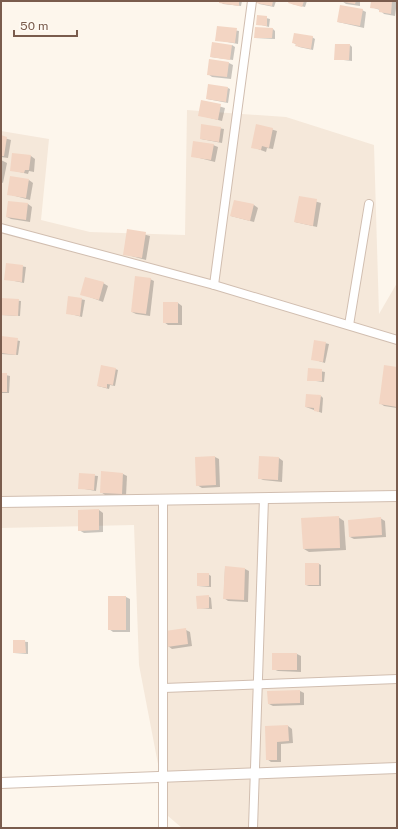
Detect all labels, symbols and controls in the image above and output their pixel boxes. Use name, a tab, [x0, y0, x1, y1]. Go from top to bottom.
scale bar	[14, 12, 77, 38]
text: 50 m	[20, 19, 48, 33]

